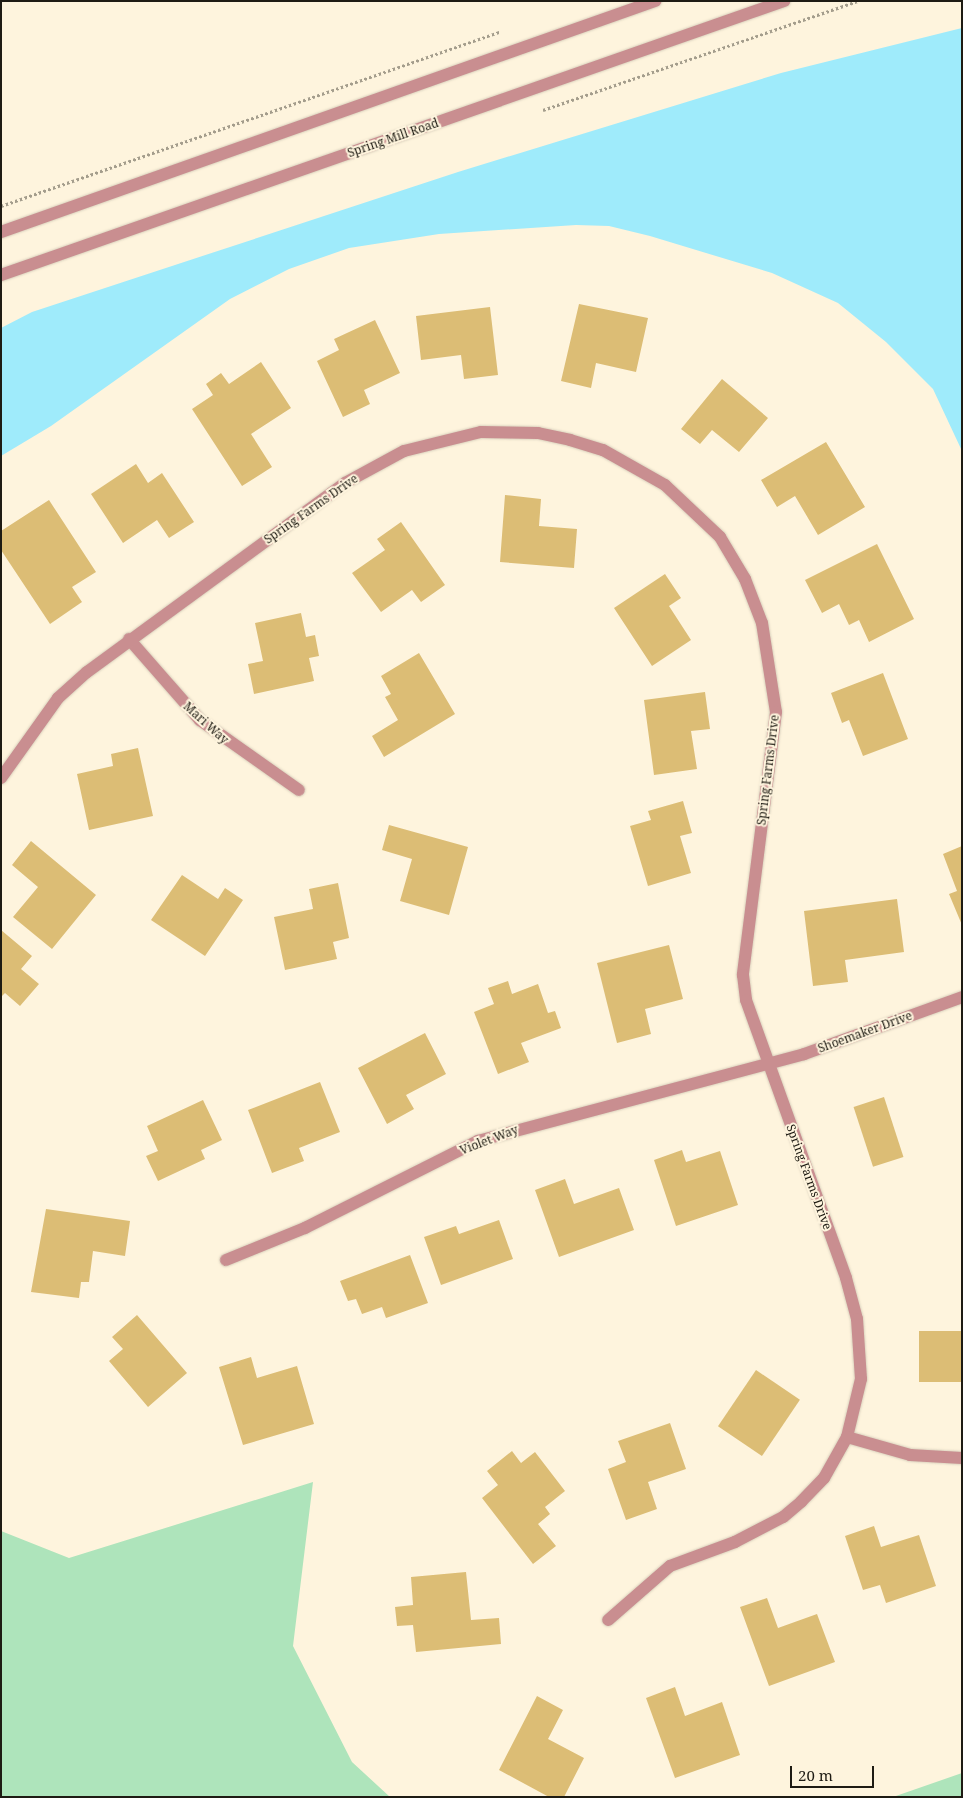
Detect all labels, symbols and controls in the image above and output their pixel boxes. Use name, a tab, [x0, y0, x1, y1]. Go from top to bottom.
street label: Spring Mill Road	[346, 116, 440, 160]
street label: Spring Farms Drive	[261, 471, 361, 547]
street label: Mari Way	[181, 699, 231, 747]
street label: Spring Farms Drive	[754, 714, 782, 826]
street label: Shoemaker Drive	[816, 1008, 914, 1056]
street label: Violet Way	[458, 1122, 520, 1158]
street label: Spring Farms Drive	[783, 1122, 835, 1232]
scale bar	[793, 1756, 877, 1788]
text: 20 m	[798, 1765, 833, 1785]

